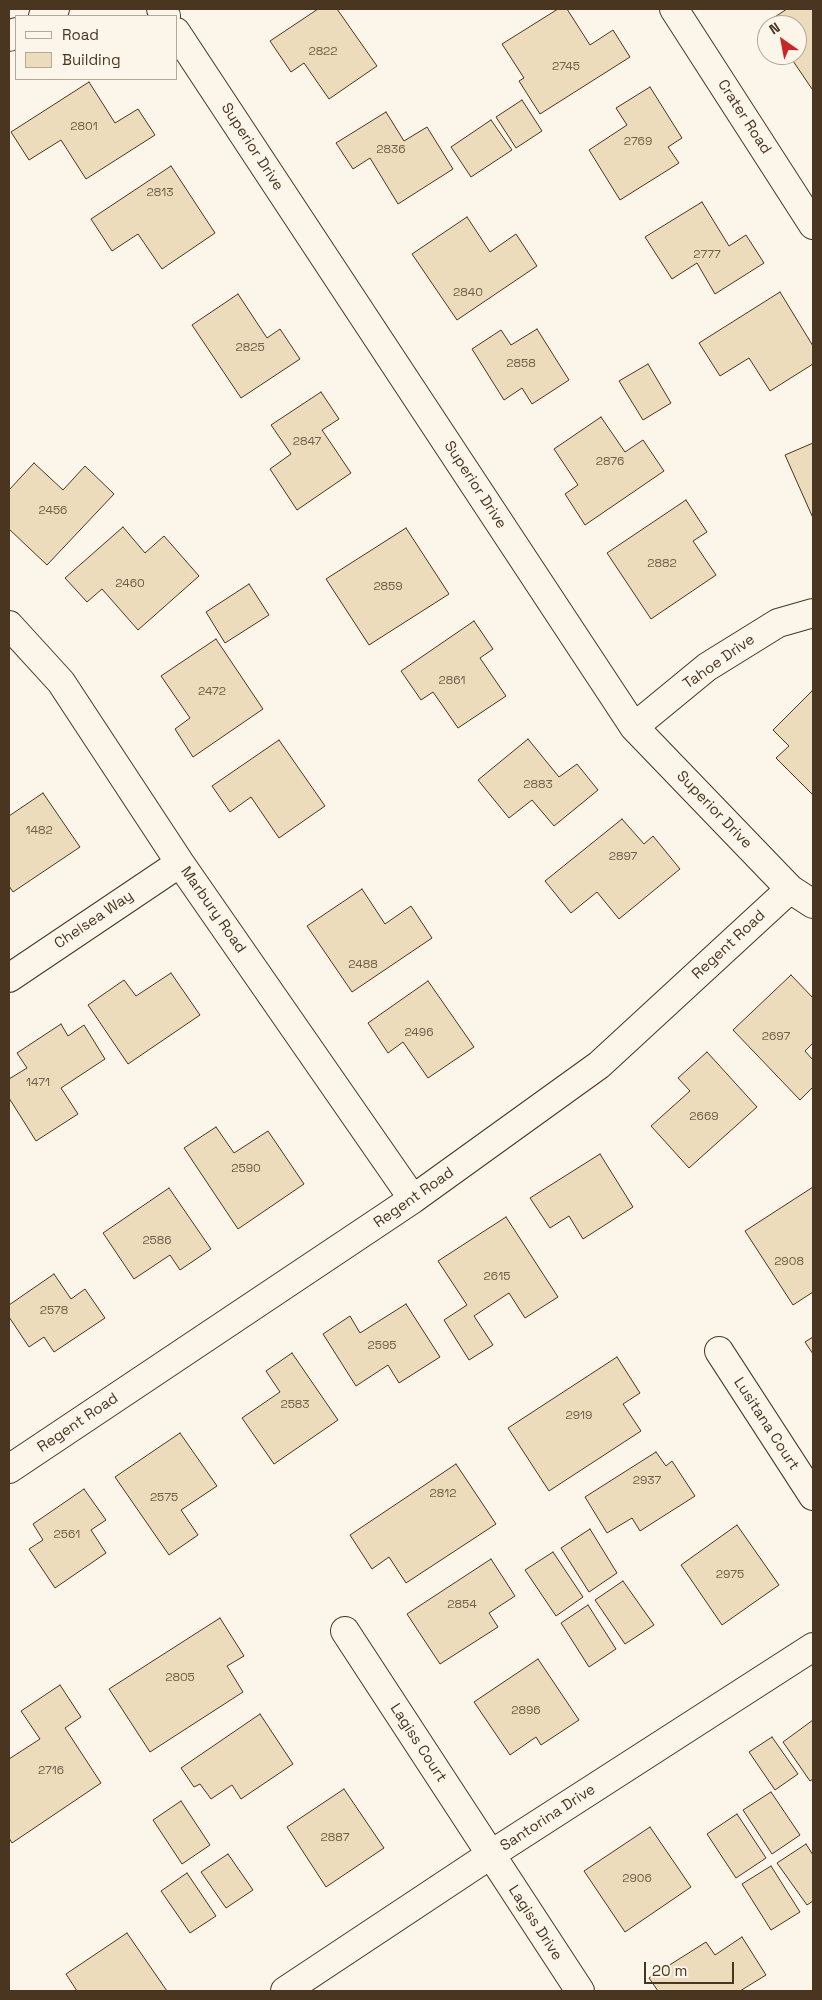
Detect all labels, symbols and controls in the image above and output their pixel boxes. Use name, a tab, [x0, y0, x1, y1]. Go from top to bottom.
legend	[15, 15, 178, 80]
north arrow	[757, 15, 807, 65]
text: N	[766, 18, 783, 38]
text: Road	[62, 25, 99, 44]
house number: 2822	[308, 45, 338, 59]
text: Building	[62, 50, 121, 69]
house number: 2745	[552, 60, 580, 74]
street label: Crater Road	[713, 76, 775, 158]
street label: Superior Drive	[217, 100, 287, 194]
house number: 2801	[70, 120, 98, 134]
house number: 2769	[624, 135, 652, 149]
house number: 2836	[376, 143, 406, 157]
house number: 2813	[147, 186, 173, 200]
house number: 2777	[693, 248, 721, 262]
house number: 2840	[453, 286, 483, 300]
house number: 2825	[235, 341, 265, 355]
house number: 2858	[506, 357, 536, 371]
house number: 2847	[293, 435, 321, 449]
street label: Superior Drive	[440, 438, 510, 532]
house number: 2876	[596, 455, 624, 469]
house number: 2456	[39, 504, 67, 518]
house number: 2882	[647, 557, 677, 571]
house number: 2460	[115, 577, 145, 591]
house number: 2859	[373, 580, 403, 594]
street label: Tahoe Drive	[680, 631, 758, 693]
house number: 2861	[438, 674, 466, 688]
house number: 2472	[198, 685, 226, 699]
street label: Superior Drive	[672, 767, 756, 853]
house number: 2883	[523, 778, 553, 792]
house number: 1482	[25, 824, 53, 838]
house number: 2897	[609, 850, 637, 864]
street label: Marbury Road	[176, 863, 250, 957]
street label: Chelsea Way	[51, 887, 137, 953]
street label: Regent Road	[689, 907, 769, 983]
house number: 2488	[348, 958, 378, 972]
house number: 2496	[404, 1026, 434, 1040]
house number: 2697	[762, 1030, 790, 1044]
house number: 1471	[26, 1076, 50, 1090]
house number: 2669	[689, 1110, 719, 1124]
house number: 2590	[231, 1162, 261, 1176]
street label: Regent Road	[371, 1164, 457, 1232]
house number: 2586	[142, 1234, 172, 1248]
house number: 2908	[774, 1255, 804, 1269]
house number: 2615	[484, 1270, 510, 1284]
house number: 2578	[40, 1304, 68, 1318]
house number: 2595	[368, 1339, 396, 1353]
street label: Lusitana Court	[729, 1374, 803, 1474]
street label: Regent Road	[34, 1389, 122, 1457]
house number: 2583	[280, 1398, 310, 1412]
house number: 2919	[566, 1409, 592, 1423]
house number: 2937	[633, 1474, 661, 1488]
house number: 2812	[430, 1487, 456, 1501]
house number: 2575	[150, 1491, 178, 1505]
house number: 2561	[54, 1528, 80, 1542]
house number: 2975	[716, 1568, 744, 1582]
house number: 2854	[447, 1598, 477, 1612]
house number: 2805	[165, 1671, 195, 1685]
street label: Lagiss Court	[386, 1700, 450, 1786]
house number: 2896	[511, 1704, 541, 1718]
house number: 2716	[38, 1764, 64, 1778]
street label: Santorina Drive	[497, 1781, 599, 1855]
house number: 2887	[321, 1831, 349, 1845]
house number: 2906	[622, 1872, 652, 1886]
street label: Lagiss Drive	[504, 1882, 566, 1964]
scale bar	[647, 1952, 737, 1984]
text: 20 m	[652, 1961, 687, 1980]

